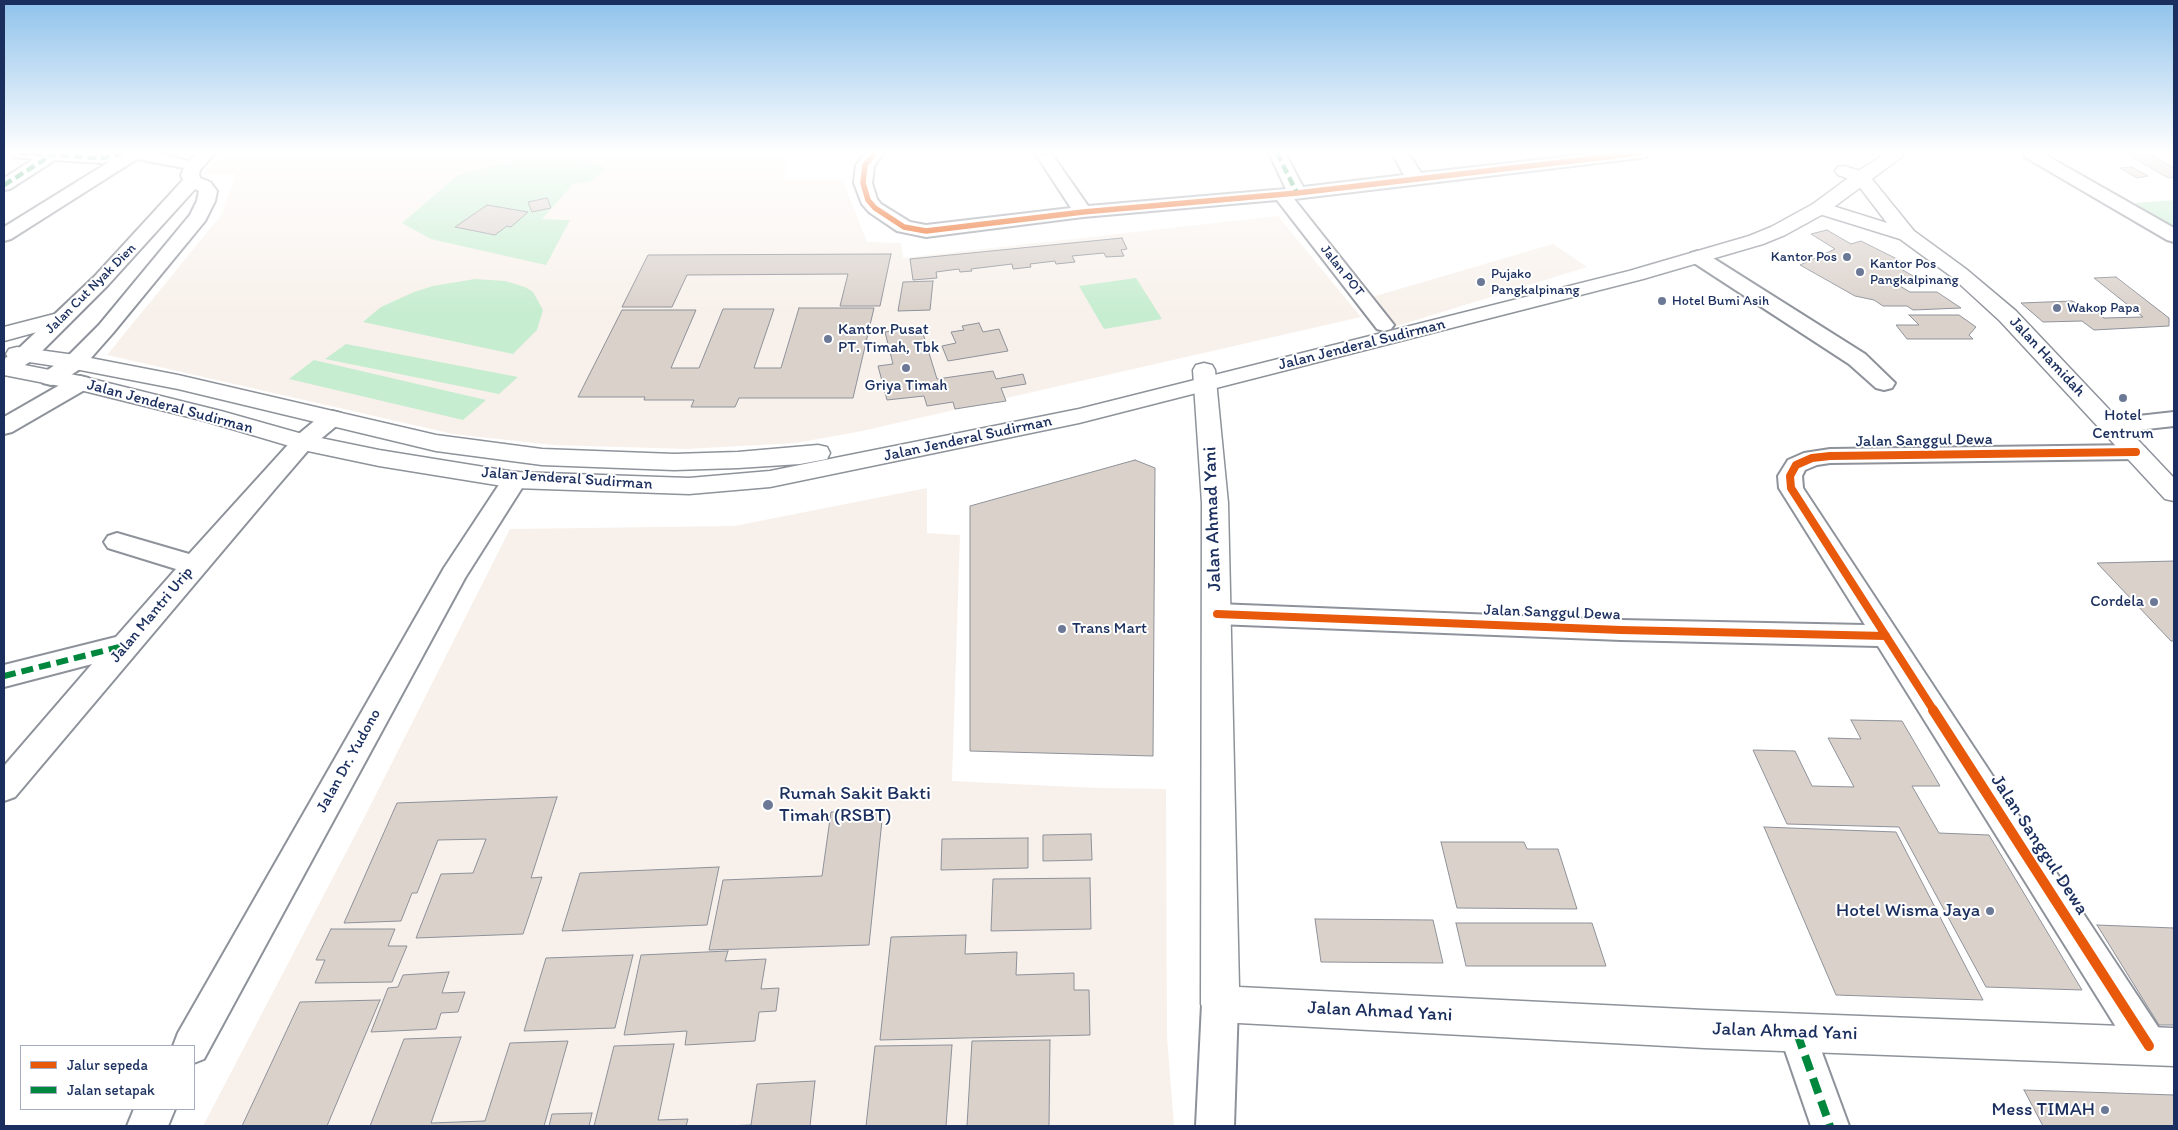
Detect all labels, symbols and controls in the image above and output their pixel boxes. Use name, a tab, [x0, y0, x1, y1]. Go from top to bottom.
street label: Jalan Cut Nyak Dien	[42, 240, 140, 338]
street label: Jalan POT	[1317, 242, 1367, 300]
place label: Kantor Pos	[1771, 249, 1837, 265]
marker: Kantor Pos	[1841, 251, 1853, 263]
place label: Kantor Pos Pangkalpinang	[1870, 256, 1959, 288]
place label: Pujako Pangkalpinang	[1491, 266, 1580, 298]
marker: Kantor Pos Pangkalpinang	[1854, 266, 1866, 278]
marker: Pujako Pangkalpinang	[1475, 276, 1487, 288]
place label: Hotel Bumi Asih	[1672, 293, 1769, 309]
marker: Hotel Bumi Asih	[1656, 295, 1668, 307]
place label: Wakop Papa	[2067, 300, 2139, 316]
marker: Wakop Papa	[2051, 302, 2063, 314]
street label: Jalan Hamidah	[2005, 313, 2089, 401]
street label: Jalan Jenderal Sudirman	[1277, 315, 1447, 375]
place label: Kantor Pusat PT. Timah, Tbk	[838, 320, 939, 358]
marker: Kantor Pusat PT. Timah, Tbk	[822, 333, 834, 345]
marker: Griya Timah	[900, 362, 912, 374]
street label: Jalan Jenderal Sudirman	[85, 376, 255, 438]
place label: Griya Timah	[864, 376, 948, 396]
marker: Hotel Centrum	[2117, 392, 2129, 404]
place label: Hotel Centrum	[2092, 406, 2154, 444]
street label: Jalan Jenderal Sudirman	[882, 412, 1054, 466]
street label: Jalan Sanggul Dewa	[1855, 430, 1993, 452]
street label: Jalan Ahmad Yani	[1199, 446, 1227, 592]
street label: Jalan Jenderal Sudirman	[481, 463, 653, 495]
street label: Jalan Mantri Urip	[106, 563, 198, 667]
place label: Cordela	[2090, 592, 2144, 612]
marker: Cordela	[2148, 596, 2160, 608]
street label: Jalan Sanggul Dewa	[1483, 601, 1621, 625]
place label: Trans Mart	[1072, 619, 1147, 639]
marker: Trans Mart	[1056, 623, 1068, 635]
street label: Jalan Dr. Yudono	[313, 706, 385, 816]
street label: Jalan Sanggul Dewa	[1985, 771, 2093, 919]
place label: Rumah Sakit Bakti Timah (RSBT)	[779, 783, 931, 827]
marker: Rumah Sakit Bakti Timah (RSBT)	[761, 798, 775, 812]
place label: Hotel Wisma Jaya	[1836, 900, 1980, 922]
marker: Hotel Wisma Jaya	[1984, 905, 1996, 917]
street label: Jalan Ahmad Yani	[1307, 997, 1453, 1027]
street label: Jalan Ahmad Yani	[1712, 1018, 1858, 1046]
legend	[20, 1045, 195, 1110]
text: Jalur sepeda	[67, 1056, 148, 1074]
text: Jalan setapak	[67, 1081, 155, 1099]
place label: Mess TIMAH	[1991, 1099, 2095, 1121]
marker: Mess TIMAH	[2099, 1104, 2111, 1116]

